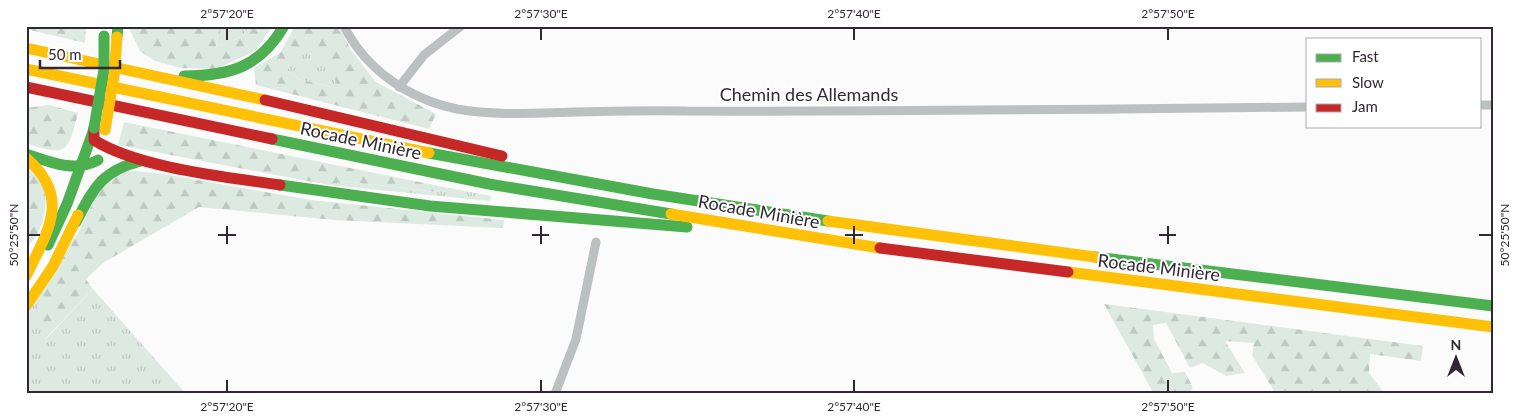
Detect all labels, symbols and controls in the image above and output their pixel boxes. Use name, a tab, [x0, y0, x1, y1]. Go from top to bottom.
text: 2°57'20"E	[200, 6, 254, 21]
text: 2°57'30"E	[514, 6, 568, 21]
text: 2°57'40"E	[827, 6, 881, 21]
text: 2°57'50"E	[1141, 6, 1195, 21]
scale bar	[40, 38, 120, 70]
legend	[1306, 38, 1482, 128]
text: 50 m	[48, 45, 82, 63]
text: Fast	[1352, 47, 1379, 65]
text: Slow	[1352, 73, 1384, 91]
street label: Chemin des Allemands	[720, 83, 898, 105]
text: Jam	[1352, 97, 1378, 115]
street label: Rocade Minière	[299, 116, 423, 164]
street label: Rocade Minière	[696, 189, 822, 233]
text: 50°25'50"N	[6, 204, 21, 266]
text: 50°25'50"N	[1497, 204, 1512, 266]
street label: Rocade Minière	[1097, 249, 1221, 285]
north arrow	[1432, 332, 1482, 382]
text: N	[1451, 336, 1461, 353]
text: 2°57'20"E	[200, 399, 254, 414]
text: 2°57'30"E	[514, 399, 568, 414]
text: 2°57'40"E	[827, 399, 881, 414]
text: 2°57'50"E	[1141, 399, 1195, 414]

